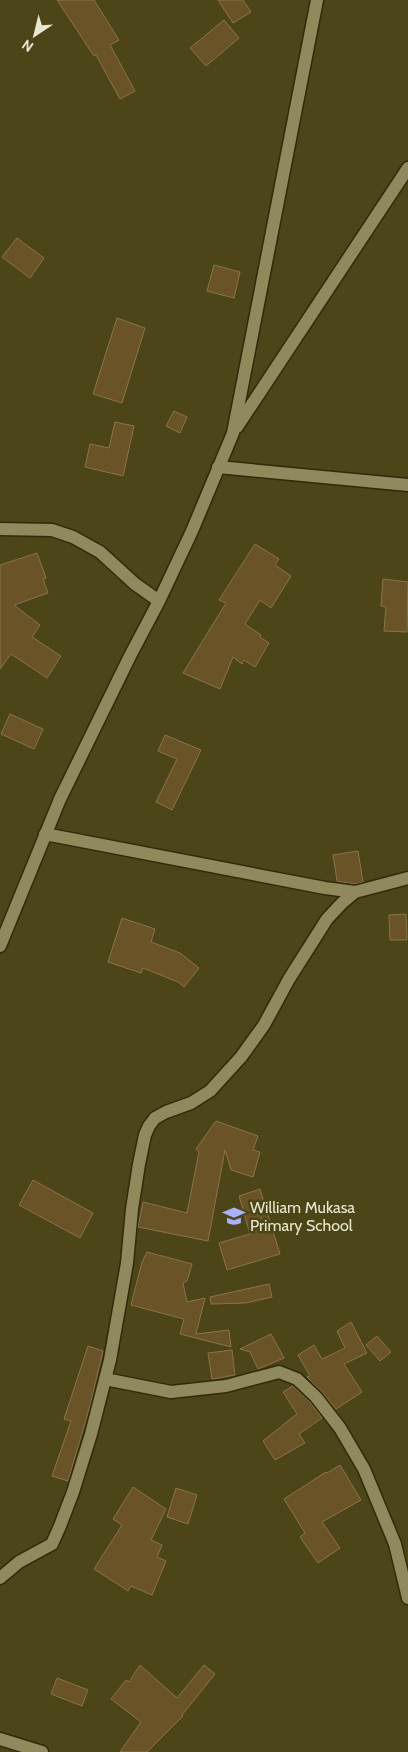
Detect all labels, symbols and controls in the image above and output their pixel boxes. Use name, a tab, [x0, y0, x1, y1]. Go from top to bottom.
north arrow	[10, 10, 60, 60]
text: N	[18, 35, 37, 56]
place label: William Mukasa Primary School	[250, 1198, 355, 1235]
school or university icon: William Mukasa Primary School	[221, 1203, 247, 1229]

